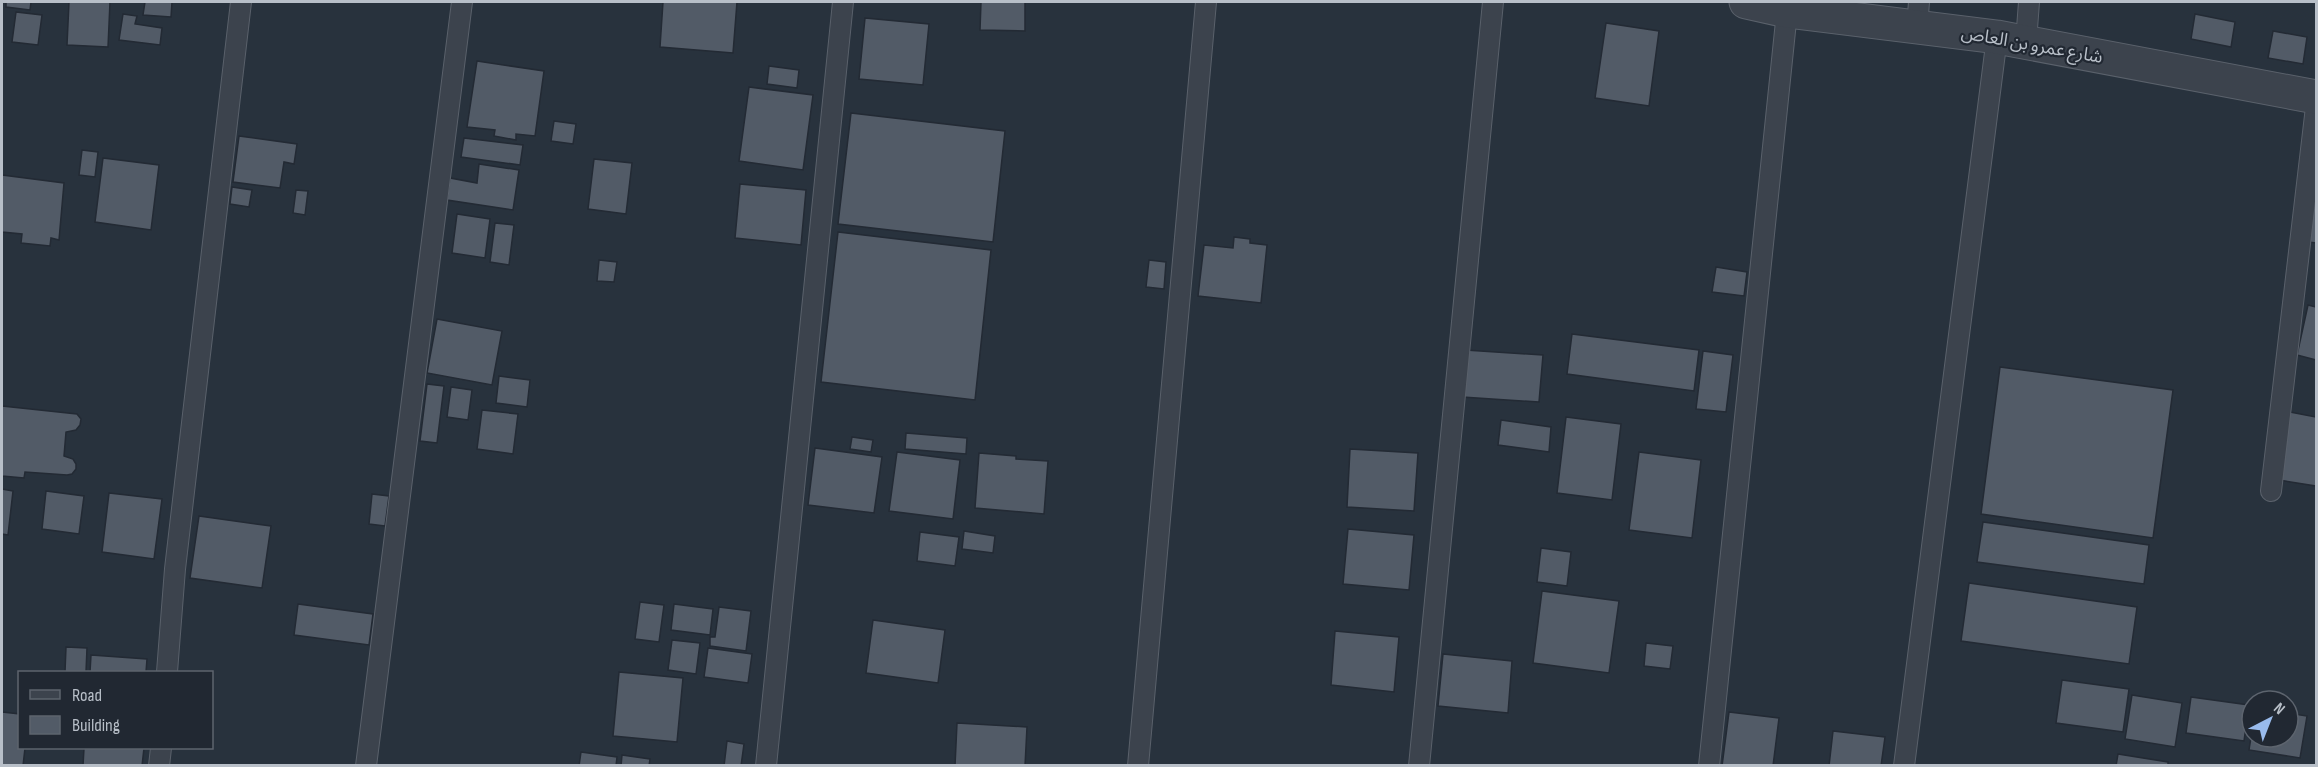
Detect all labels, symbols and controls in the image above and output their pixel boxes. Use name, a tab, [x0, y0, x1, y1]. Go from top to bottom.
street label: شارع عمرو بن العاص	[1959, 22, 2104, 71]
legend	[18, 671, 213, 749]
text: Road	[72, 685, 102, 706]
north arrow	[2240, 689, 2300, 749]
text: N	[2270, 699, 2289, 719]
text: Building	[72, 715, 120, 736]

